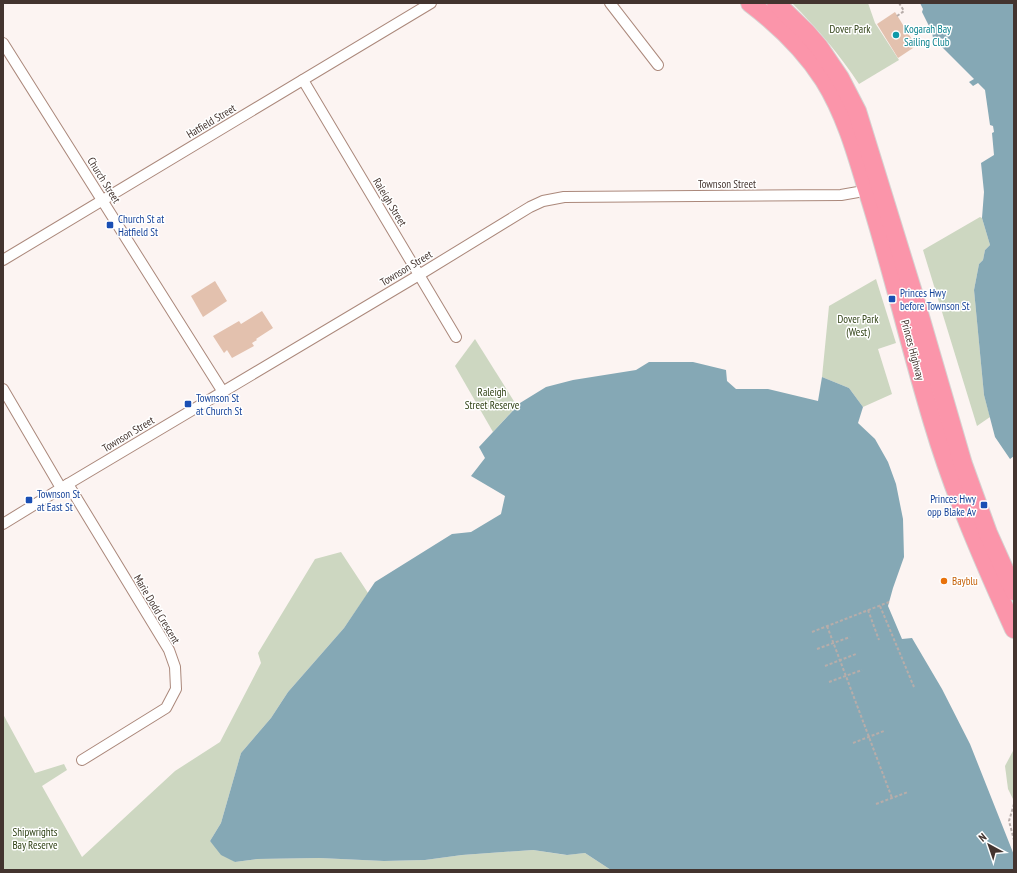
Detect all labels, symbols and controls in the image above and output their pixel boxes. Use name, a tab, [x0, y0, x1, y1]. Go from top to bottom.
park label: Dover Park	[830, 22, 871, 36]
place label: Kogarah Bay Sailing Club	[904, 22, 952, 49]
marker: Kogarah Bay Sailing Club	[891, 30, 901, 40]
street label: Hatfield Street	[184, 101, 238, 141]
street label: Church Street	[84, 154, 124, 206]
street label: Raleigh Street	[370, 175, 410, 229]
street label: Townson Street	[698, 177, 756, 191]
place label: Church St at Hatfield St	[118, 212, 164, 239]
marker: Church St at Hatfield St	[105, 220, 115, 230]
street label: Townson Street	[377, 247, 435, 289]
place label: Princes Hwy before Townson St	[900, 286, 970, 313]
marker: Princes Hwy before Townson St	[887, 294, 897, 304]
park label: Dover Park (West)	[838, 312, 879, 339]
street label: Princes Highway	[898, 318, 928, 383]
park label: Raleigh Street Reserve	[465, 385, 520, 412]
place label: Townson St at Church St	[196, 391, 242, 418]
marker: Townson St at Church St	[183, 399, 193, 409]
street label: Townson Street	[99, 413, 157, 455]
place label: Townson St at East St	[37, 487, 80, 514]
place label: Princes Hwy opp Blake Av	[927, 492, 977, 519]
marker: Townson St at East St	[24, 495, 34, 505]
marker: Princes Hwy opp Blake Av	[979, 500, 989, 510]
street label: Marie Dodd Crescent	[131, 572, 183, 646]
place label: Bayblu	[952, 574, 978, 588]
marker: Bayblu	[939, 576, 949, 586]
park label: Shipwrights Bay Reserve	[12, 825, 58, 852]
north arrow	[969, 825, 1009, 865]
text: N	[976, 830, 989, 845]

